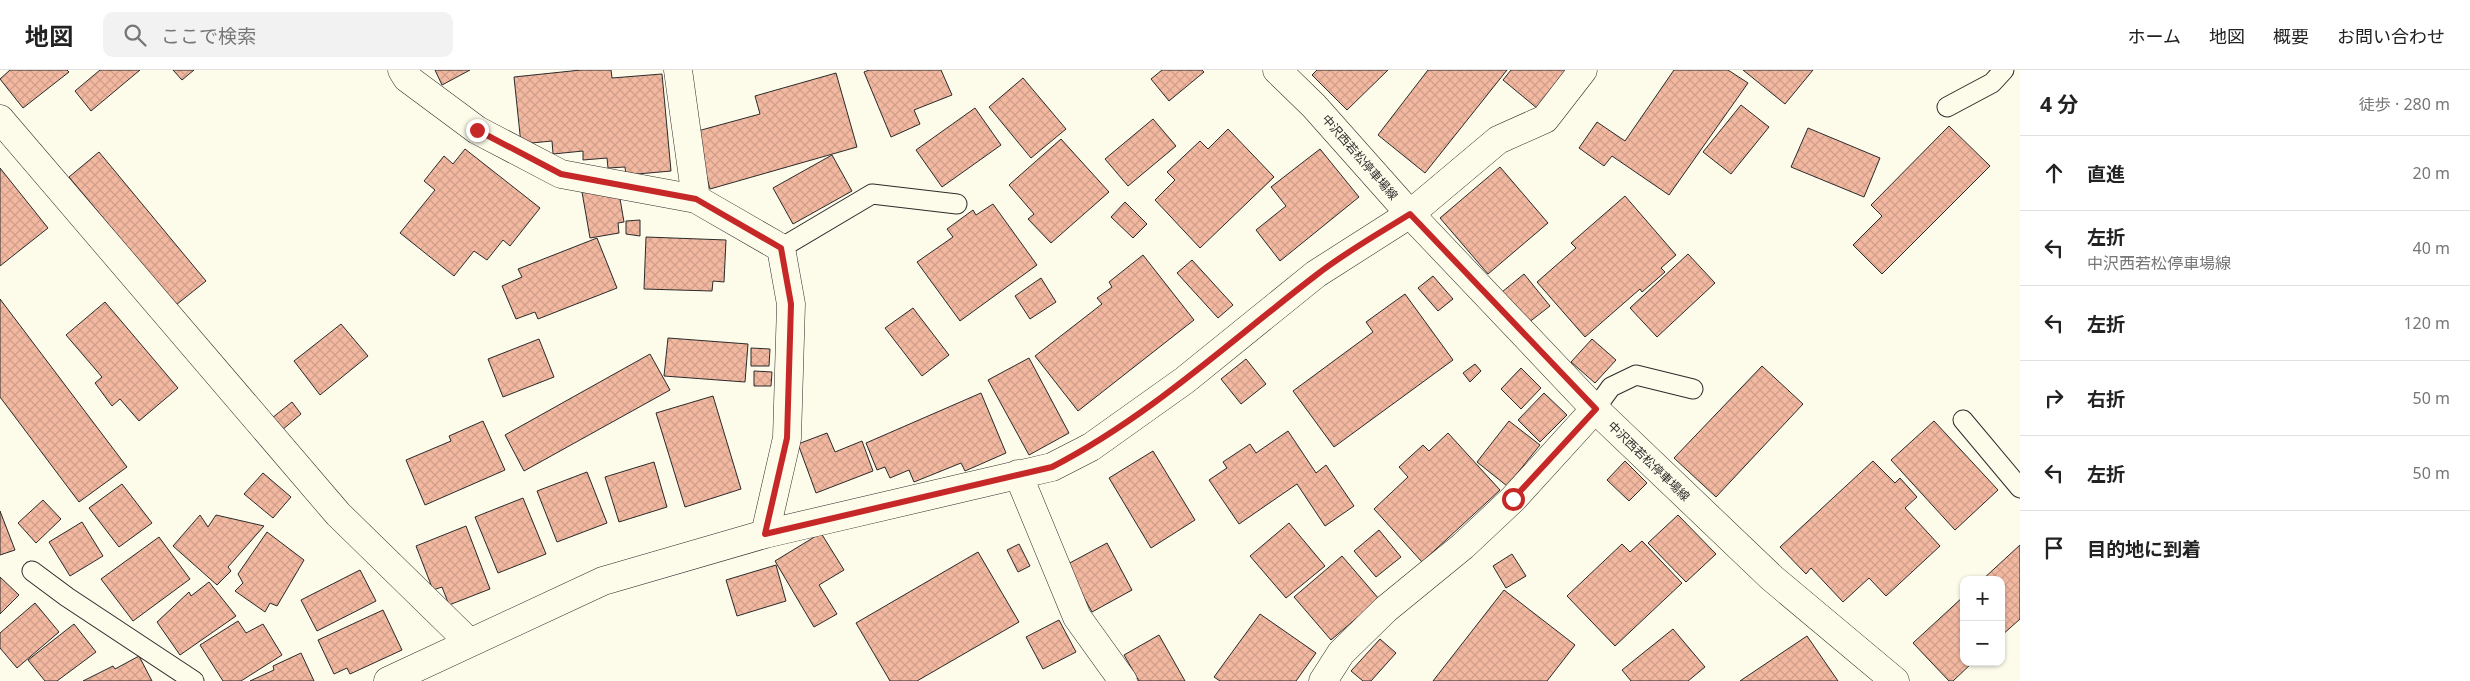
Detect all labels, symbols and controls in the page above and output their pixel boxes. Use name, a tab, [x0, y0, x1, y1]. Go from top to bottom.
search box	[103, 12, 453, 57]
text: 地図	[25, 19, 73, 52]
icon: search	[121, 21, 149, 49]
text: ここで検索	[161, 23, 256, 49]
text: ホーム	[2128, 24, 2181, 48]
text: 地図	[2209, 24, 2245, 48]
text: 概要	[2273, 24, 2309, 48]
text: お問い合わせ	[2337, 24, 2445, 48]
text: 4 分	[2040, 90, 2078, 118]
text: 徒歩 · 280 m	[2359, 93, 2450, 115]
street label: 中沢西若松停車場線	[1318, 111, 1402, 203]
route end	[466, 119, 489, 142]
icon: ahead	[2040, 159, 2068, 187]
text: 直進	[2087, 161, 2125, 187]
text: 20 m	[2413, 162, 2450, 184]
text: 左折	[2087, 224, 2125, 250]
icon: left	[2040, 234, 2068, 262]
text: 40 m	[2413, 237, 2450, 259]
text: 中沢西若松停車場線	[2087, 252, 2231, 274]
icon: left	[2040, 309, 2068, 337]
text: 左折	[2087, 311, 2125, 337]
text: 120 m	[2403, 312, 2450, 334]
icon: right	[2040, 384, 2068, 412]
text: 右折	[2087, 386, 2125, 412]
text: 50 m	[2413, 387, 2450, 409]
street label: 中沢西若松停車場線	[1604, 417, 1694, 505]
icon: left	[2040, 459, 2068, 487]
text: 左折	[2087, 461, 2125, 487]
text: 50 m	[2413, 462, 2450, 484]
route start	[1502, 488, 1525, 511]
icon: arrive	[2040, 534, 2068, 562]
text: 目的地に到着	[2087, 536, 2201, 562]
map controls	[1960, 576, 2005, 666]
button: +	[1960, 576, 2005, 621]
button: −	[1960, 621, 2005, 666]

